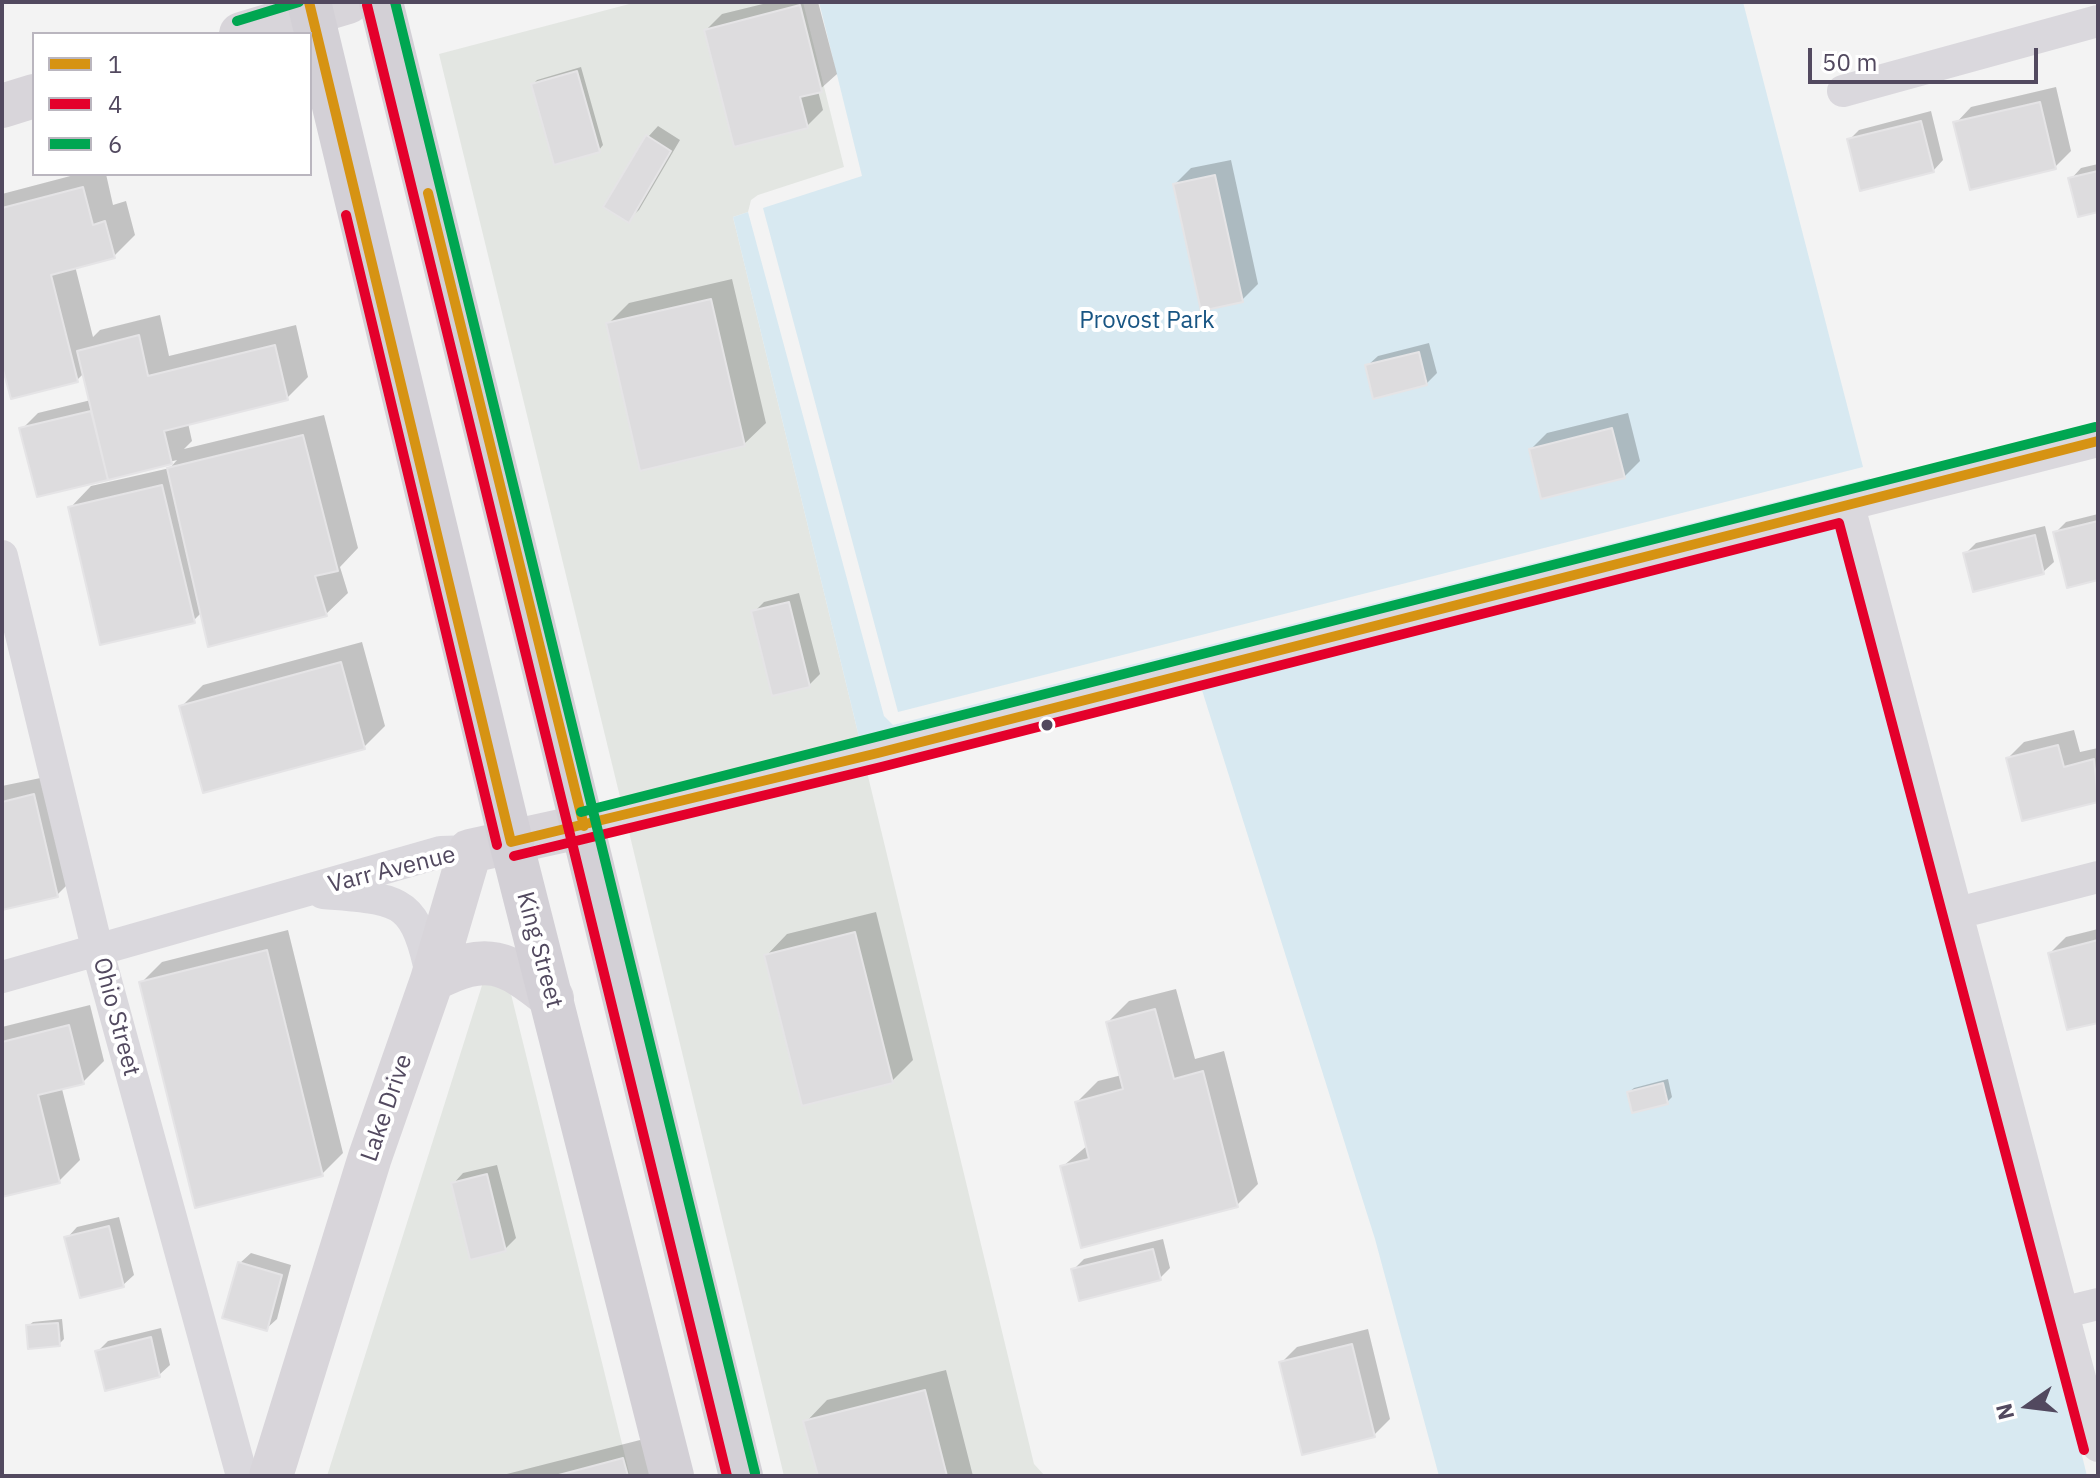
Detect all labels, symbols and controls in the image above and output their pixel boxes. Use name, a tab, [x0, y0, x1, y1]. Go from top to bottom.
legend	[32, 32, 312, 176]
scale bar	[1812, 32, 2042, 82]
text: 50 m	[1822, 46, 1877, 78]
text: 1	[108, 48, 122, 80]
text: 4	[108, 88, 122, 120]
text: 6	[108, 128, 122, 160]
park label: Provost Park	[1079, 307, 1215, 335]
unlabelled marker	[1039, 717, 1055, 733]
street label: Varr Avenue	[325, 840, 459, 900]
street label: King Street	[510, 889, 568, 1011]
street label: Ohio Street	[86, 955, 146, 1079]
street label: Lake Drive	[355, 1051, 419, 1165]
north arrow	[1988, 1366, 2068, 1446]
text: N	[1988, 1401, 2020, 1423]

